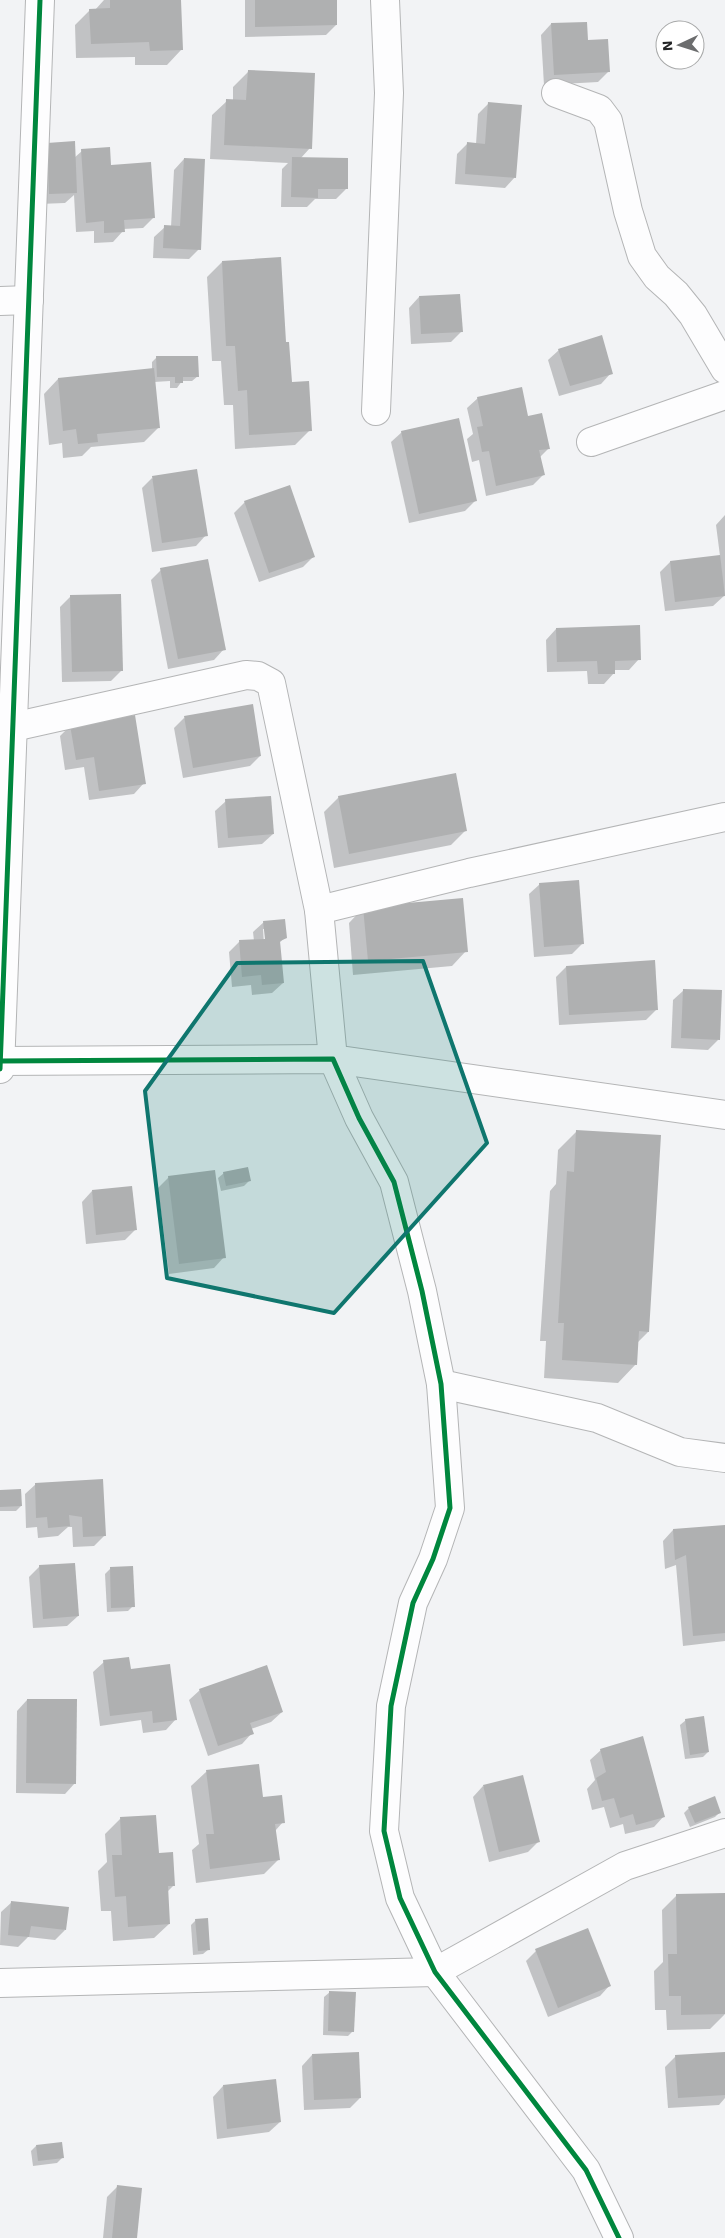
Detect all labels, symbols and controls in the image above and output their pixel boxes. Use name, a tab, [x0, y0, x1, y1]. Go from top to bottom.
north arrow	[655, 20, 705, 70]
text: N	[659, 40, 675, 52]

